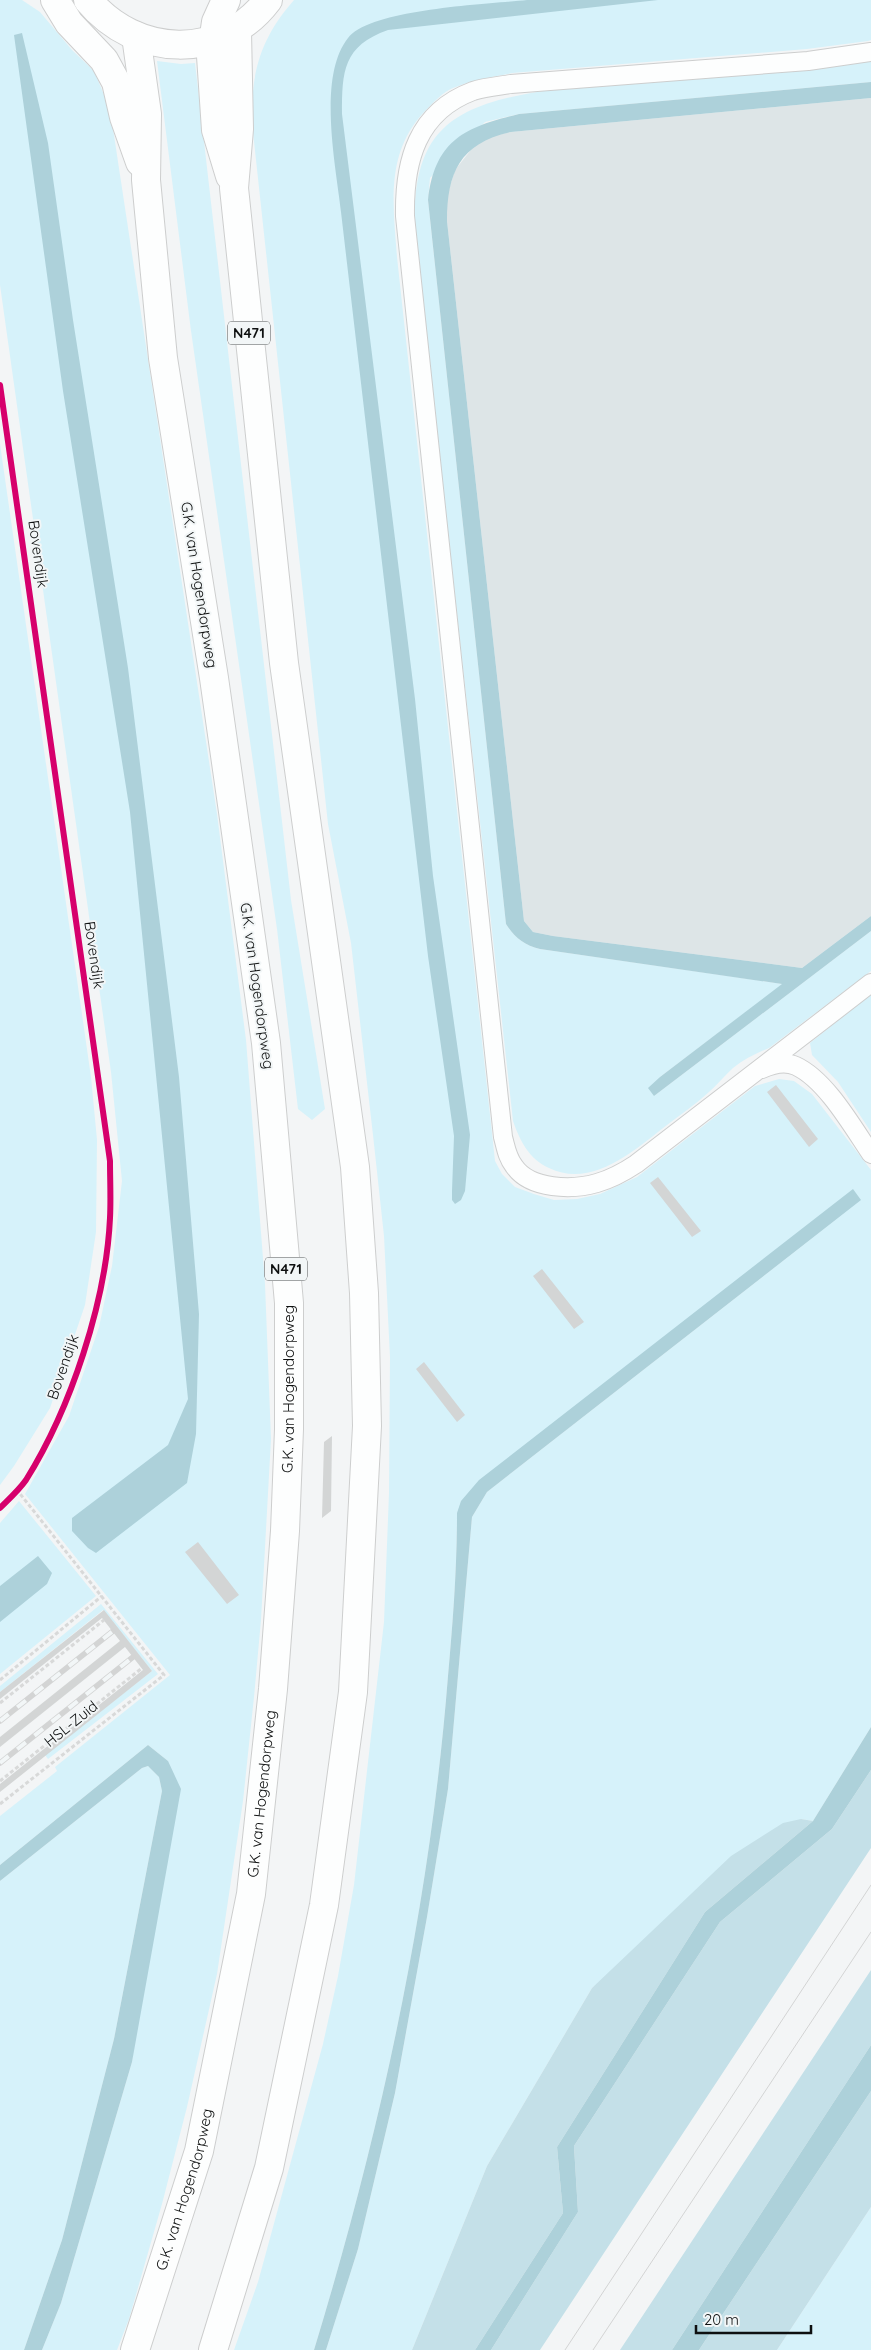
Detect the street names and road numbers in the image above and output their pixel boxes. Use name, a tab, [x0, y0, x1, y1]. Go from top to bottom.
road number: N471	[228, 322, 270, 344]
street label: G.K. van Hogendorpweg	[177, 500, 222, 669]
street label: Bovendijk	[24, 519, 53, 589]
street label: G.K. van Hogendorpweg	[236, 901, 279, 1070]
street label: Bovendijk	[80, 920, 109, 990]
road number: N471	[265, 1258, 307, 1280]
street label: G.K. van Hogendorpweg	[277, 1305, 298, 1473]
street label: Bovendijk	[42, 1332, 83, 1402]
street label: HSL-Zuid	[40, 1696, 101, 1751]
street label: G.K. van Hogendorpweg	[243, 1709, 280, 1878]
street label: G.K. van Hogendorpweg	[151, 2107, 216, 2273]

